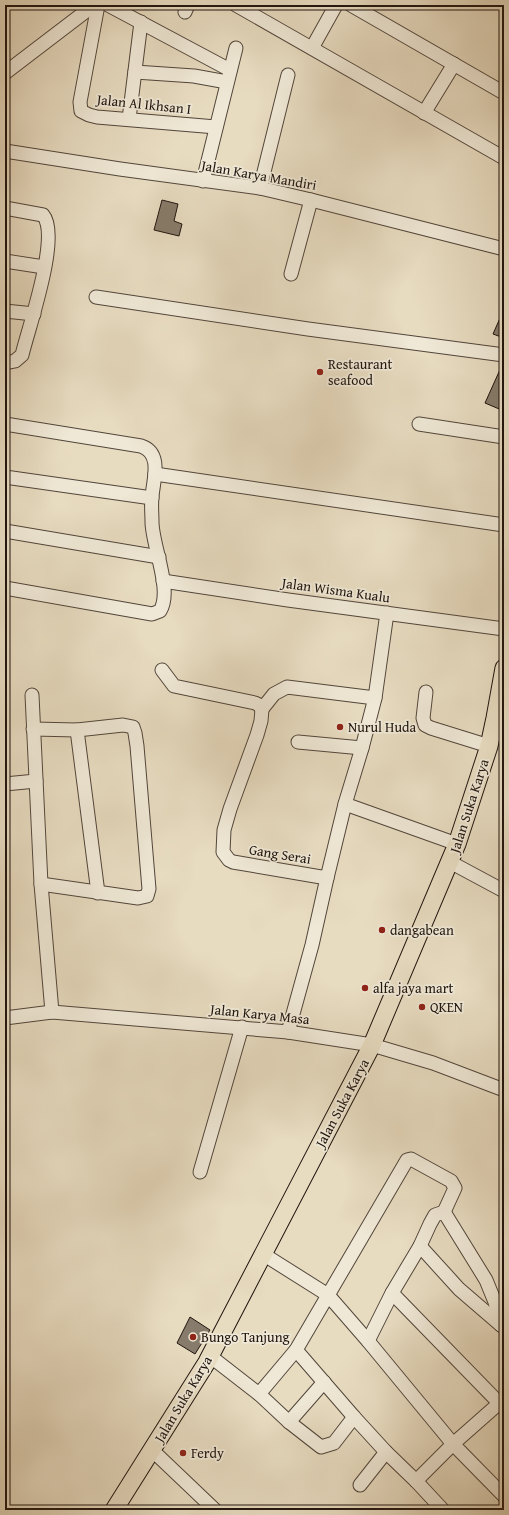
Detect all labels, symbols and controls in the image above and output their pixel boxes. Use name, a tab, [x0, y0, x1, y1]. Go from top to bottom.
street label: Jalan Al Ikhsan I	[94, 89, 192, 119]
street label: Jalan Karya Mandiri	[198, 155, 318, 195]
place label: Restaurant seafood	[328, 354, 392, 390]
marker: Restaurant seafood	[315, 367, 325, 377]
street label: Jalan Wisma Kualu	[279, 572, 392, 608]
place label: Nurul Huda	[348, 717, 416, 737]
marker: Nurul Huda	[335, 722, 345, 732]
street label: Jalan Suka Karya	[444, 756, 494, 857]
street label: Gang Serai	[248, 839, 312, 869]
place label: dangabean	[390, 920, 454, 940]
marker: dangabean	[377, 925, 387, 935]
place label: alfa jaya mart	[373, 978, 453, 998]
marker: alfa jaya mart	[360, 983, 370, 993]
place label: QKEN	[430, 997, 463, 1017]
street label: Jalan Karya Masa	[207, 999, 311, 1029]
marker: QKEN	[417, 1002, 427, 1012]
street label: Jalan Suka Karya	[309, 1055, 374, 1153]
place label: Bungo Tanjung	[201, 1327, 290, 1347]
marker: Bungo Tanjung	[188, 1332, 198, 1342]
street label: Jalan Suka Karya	[148, 1352, 217, 1448]
place label: Ferdy	[191, 1443, 224, 1463]
marker: Ferdy	[178, 1448, 188, 1458]

